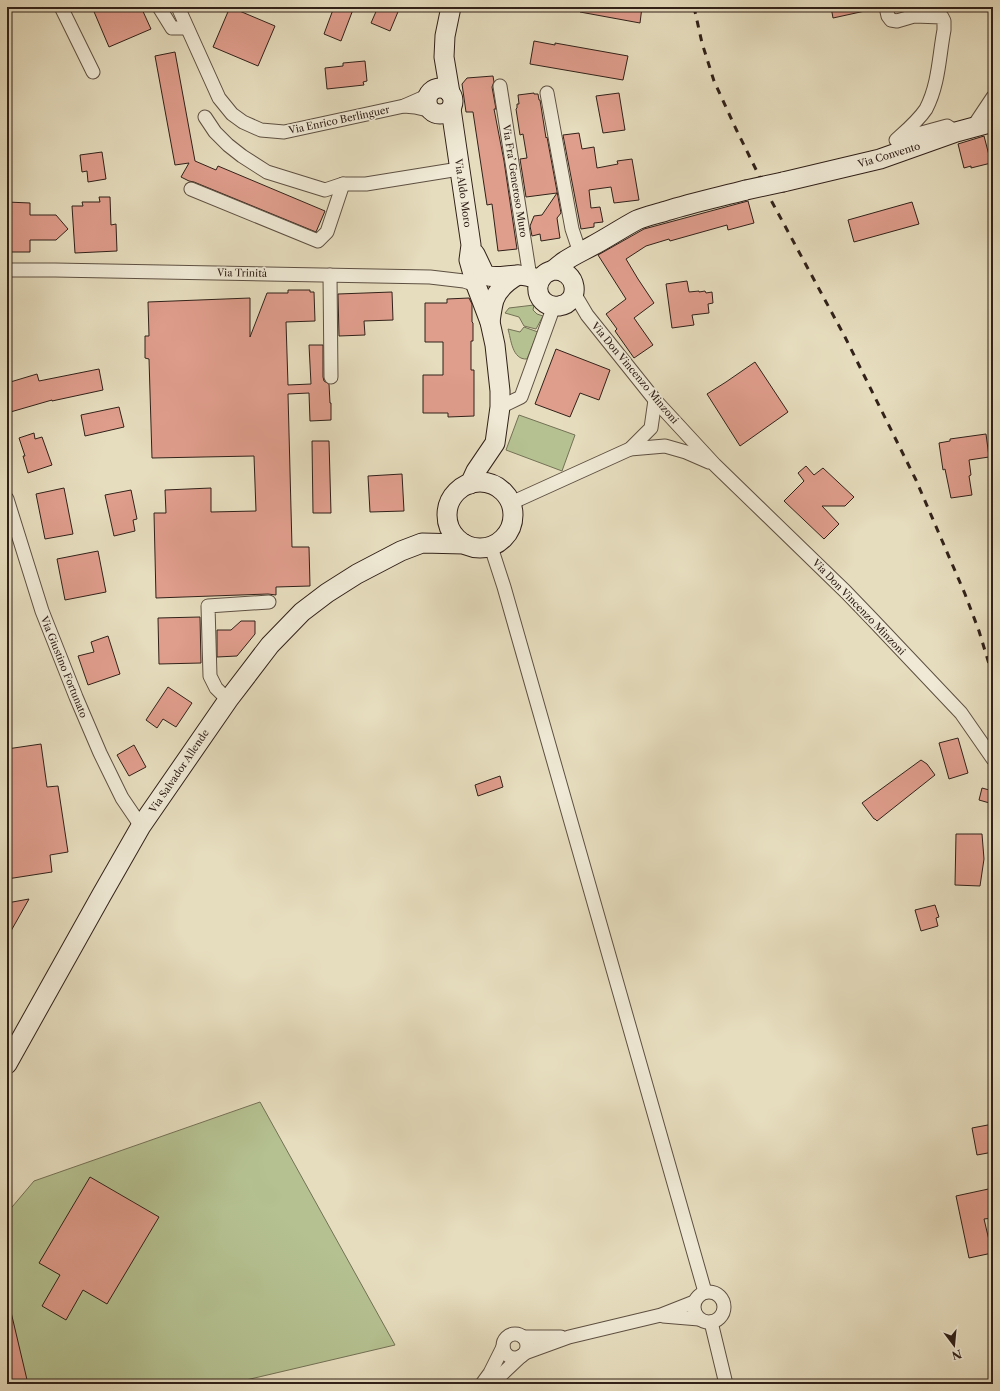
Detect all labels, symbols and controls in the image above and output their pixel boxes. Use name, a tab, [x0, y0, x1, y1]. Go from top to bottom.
street label: Via Enrico Berlinguer	[286, 103, 391, 137]
street label: Via Fra’ Generoso Muro	[500, 123, 530, 238]
street label: Via Convento	[855, 139, 922, 171]
street label: Via Aldo Moro	[452, 157, 474, 228]
street label: Via Trinità	[216, 266, 268, 280]
street label: Via Don Vincenzo Minzoni	[588, 319, 681, 426]
street label: Via Don Vincenzo Minzoni	[809, 556, 908, 658]
street label: Via Giustino Fortunato	[37, 613, 90, 720]
street label: Via Salvador Allende	[146, 726, 212, 816]
north arrow	[934, 1325, 974, 1365]
text: N	[950, 1347, 963, 1363]

